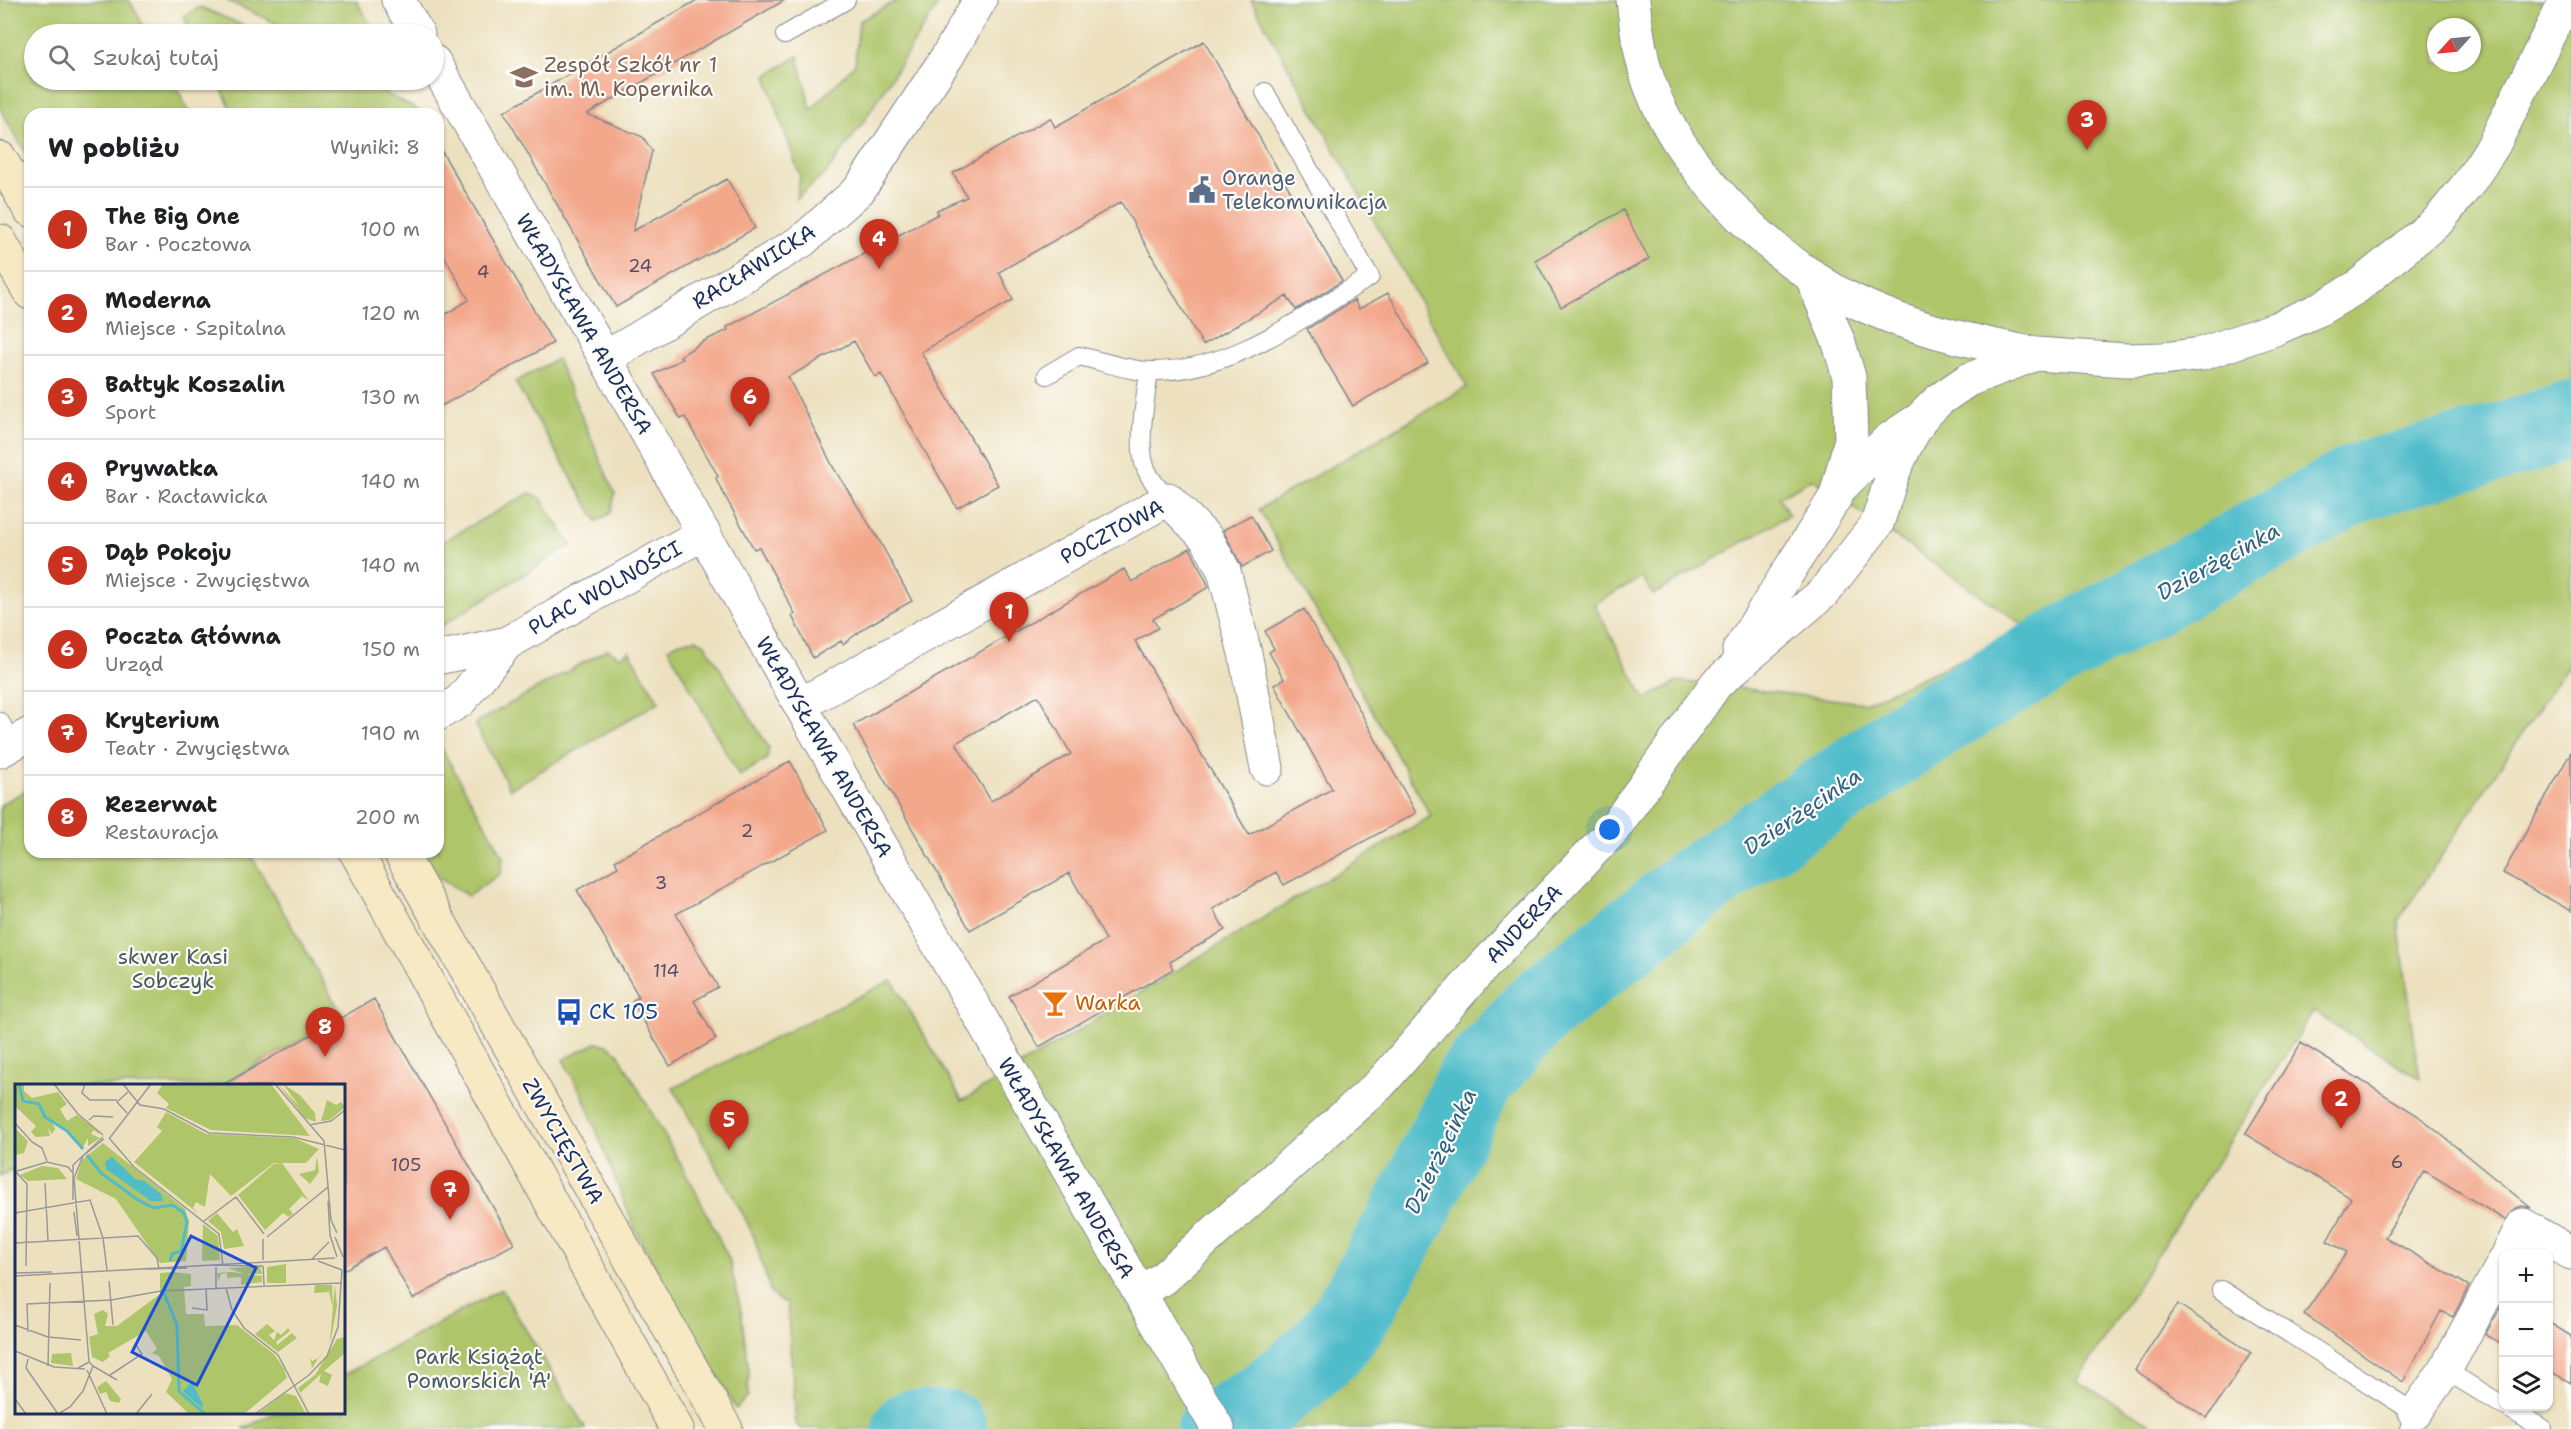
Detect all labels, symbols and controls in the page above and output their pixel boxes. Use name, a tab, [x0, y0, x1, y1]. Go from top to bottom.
north arrow	[2427, 18, 2481, 72]
search box	[24, 24, 444, 90]
icon: search	[45, 41, 78, 74]
text: Szukaj tutaj	[93, 43, 219, 72]
place label: Zespół Szkół nr 1 im. M. Kopernika	[544, 51, 717, 103]
school or university icon: Zespół Szkół nr 1 im. M. Kopernika	[509, 62, 539, 92]
pin: 3	[2068, 100, 2106, 150]
text: W pobliżu	[48, 130, 180, 165]
text: Wyniki: 8	[330, 134, 420, 160]
place label: Orange Telekomunikacja	[1222, 164, 1387, 216]
public building icon: Orange Telekomunikacja	[1187, 175, 1217, 205]
text: The Big One	[105, 202, 240, 231]
street label: WŁADYSŁAWA ANDERSA	[509, 208, 659, 440]
text: 1	[63, 216, 72, 242]
text: 100 m	[360, 216, 420, 242]
street label: RACŁAWICKA	[687, 218, 821, 316]
pin: 4	[860, 220, 898, 269]
text: Bar · Pocztowa	[105, 231, 251, 257]
house number: 24	[628, 254, 652, 278]
house number: 4	[477, 260, 489, 284]
text: Moderna	[105, 286, 211, 315]
text: 2	[61, 300, 75, 326]
text: 120 m	[361, 300, 420, 326]
text: Miejsce · Szpitalna	[105, 315, 286, 341]
text: Bałtyk Koszalin	[105, 370, 285, 399]
pin: 6	[730, 378, 770, 427]
text: 3	[61, 384, 75, 410]
text: 130 m	[361, 384, 420, 410]
text: Sport	[105, 399, 156, 425]
text: Prywatka	[105, 454, 218, 483]
text: 4	[61, 468, 75, 494]
text: 140 m	[361, 468, 420, 494]
text: Bar · Racławicka	[105, 483, 267, 509]
street label: POCZTOWA	[1055, 493, 1169, 571]
water label: Dzierżęcinka	[2152, 516, 2285, 607]
street label: PLAC WOLNOŚCI	[523, 533, 687, 642]
text: Dąb Pokoju	[105, 538, 232, 567]
text: 5	[61, 552, 74, 578]
text: 140 m	[361, 552, 420, 578]
text: Miejsce · Zwycięstwa	[105, 567, 310, 593]
pin: 1	[990, 592, 1028, 642]
text: Poczta Główna	[105, 622, 281, 651]
street label: WŁADYSŁAWA ANDERSA	[749, 631, 899, 863]
text: 6	[61, 636, 75, 662]
text: 150 m	[362, 636, 420, 662]
text: Urząd	[105, 651, 163, 677]
text: Kryterium	[105, 706, 220, 735]
text: 7	[61, 720, 75, 746]
text: 190 m	[361, 720, 420, 746]
text: Teatr · Zwycięstwa	[105, 735, 289, 761]
water label: Dzierżęcinka	[1738, 761, 1867, 862]
text: Rezerwat	[105, 790, 217, 819]
text: 8	[61, 804, 75, 830]
text: 200 m	[355, 804, 420, 830]
your location	[1595, 815, 1624, 844]
text: Restauracja	[105, 819, 219, 845]
house number: 2	[741, 819, 753, 843]
house number: 3	[655, 871, 667, 895]
street label: ANDERSA	[1479, 878, 1569, 970]
park label: skwer Kasi Sobczyk	[118, 943, 228, 995]
house number: 114	[653, 959, 679, 983]
bar icon: Warka	[1040, 988, 1070, 1018]
place label: Warka	[1075, 989, 1141, 1017]
bus stop icon: CK 105	[554, 997, 584, 1027]
place label: CK 105	[589, 998, 658, 1026]
pin: 8	[306, 1008, 344, 1057]
street label: WŁADYSŁAWA ANDERSA	[991, 1052, 1141, 1284]
street label: ZWYCIĘSTWA	[516, 1073, 610, 1209]
pin: 2	[2322, 1080, 2360, 1129]
inset map	[15, 1084, 345, 1414]
water label: Dzierżęcinka	[1398, 1084, 1483, 1219]
pin: 5	[710, 1100, 748, 1150]
house number: 6	[2391, 1150, 2403, 1174]
house number: 105	[391, 1153, 421, 1177]
pin: 7	[430, 1170, 470, 1220]
map controls	[2499, 1249, 2553, 1411]
button: +	[2499, 1249, 2553, 1303]
button: −	[2499, 1303, 2553, 1357]
park label: Park Książąt Pomorskich 'A'	[407, 1343, 551, 1395]
button: layers	[2499, 1357, 2553, 1411]

